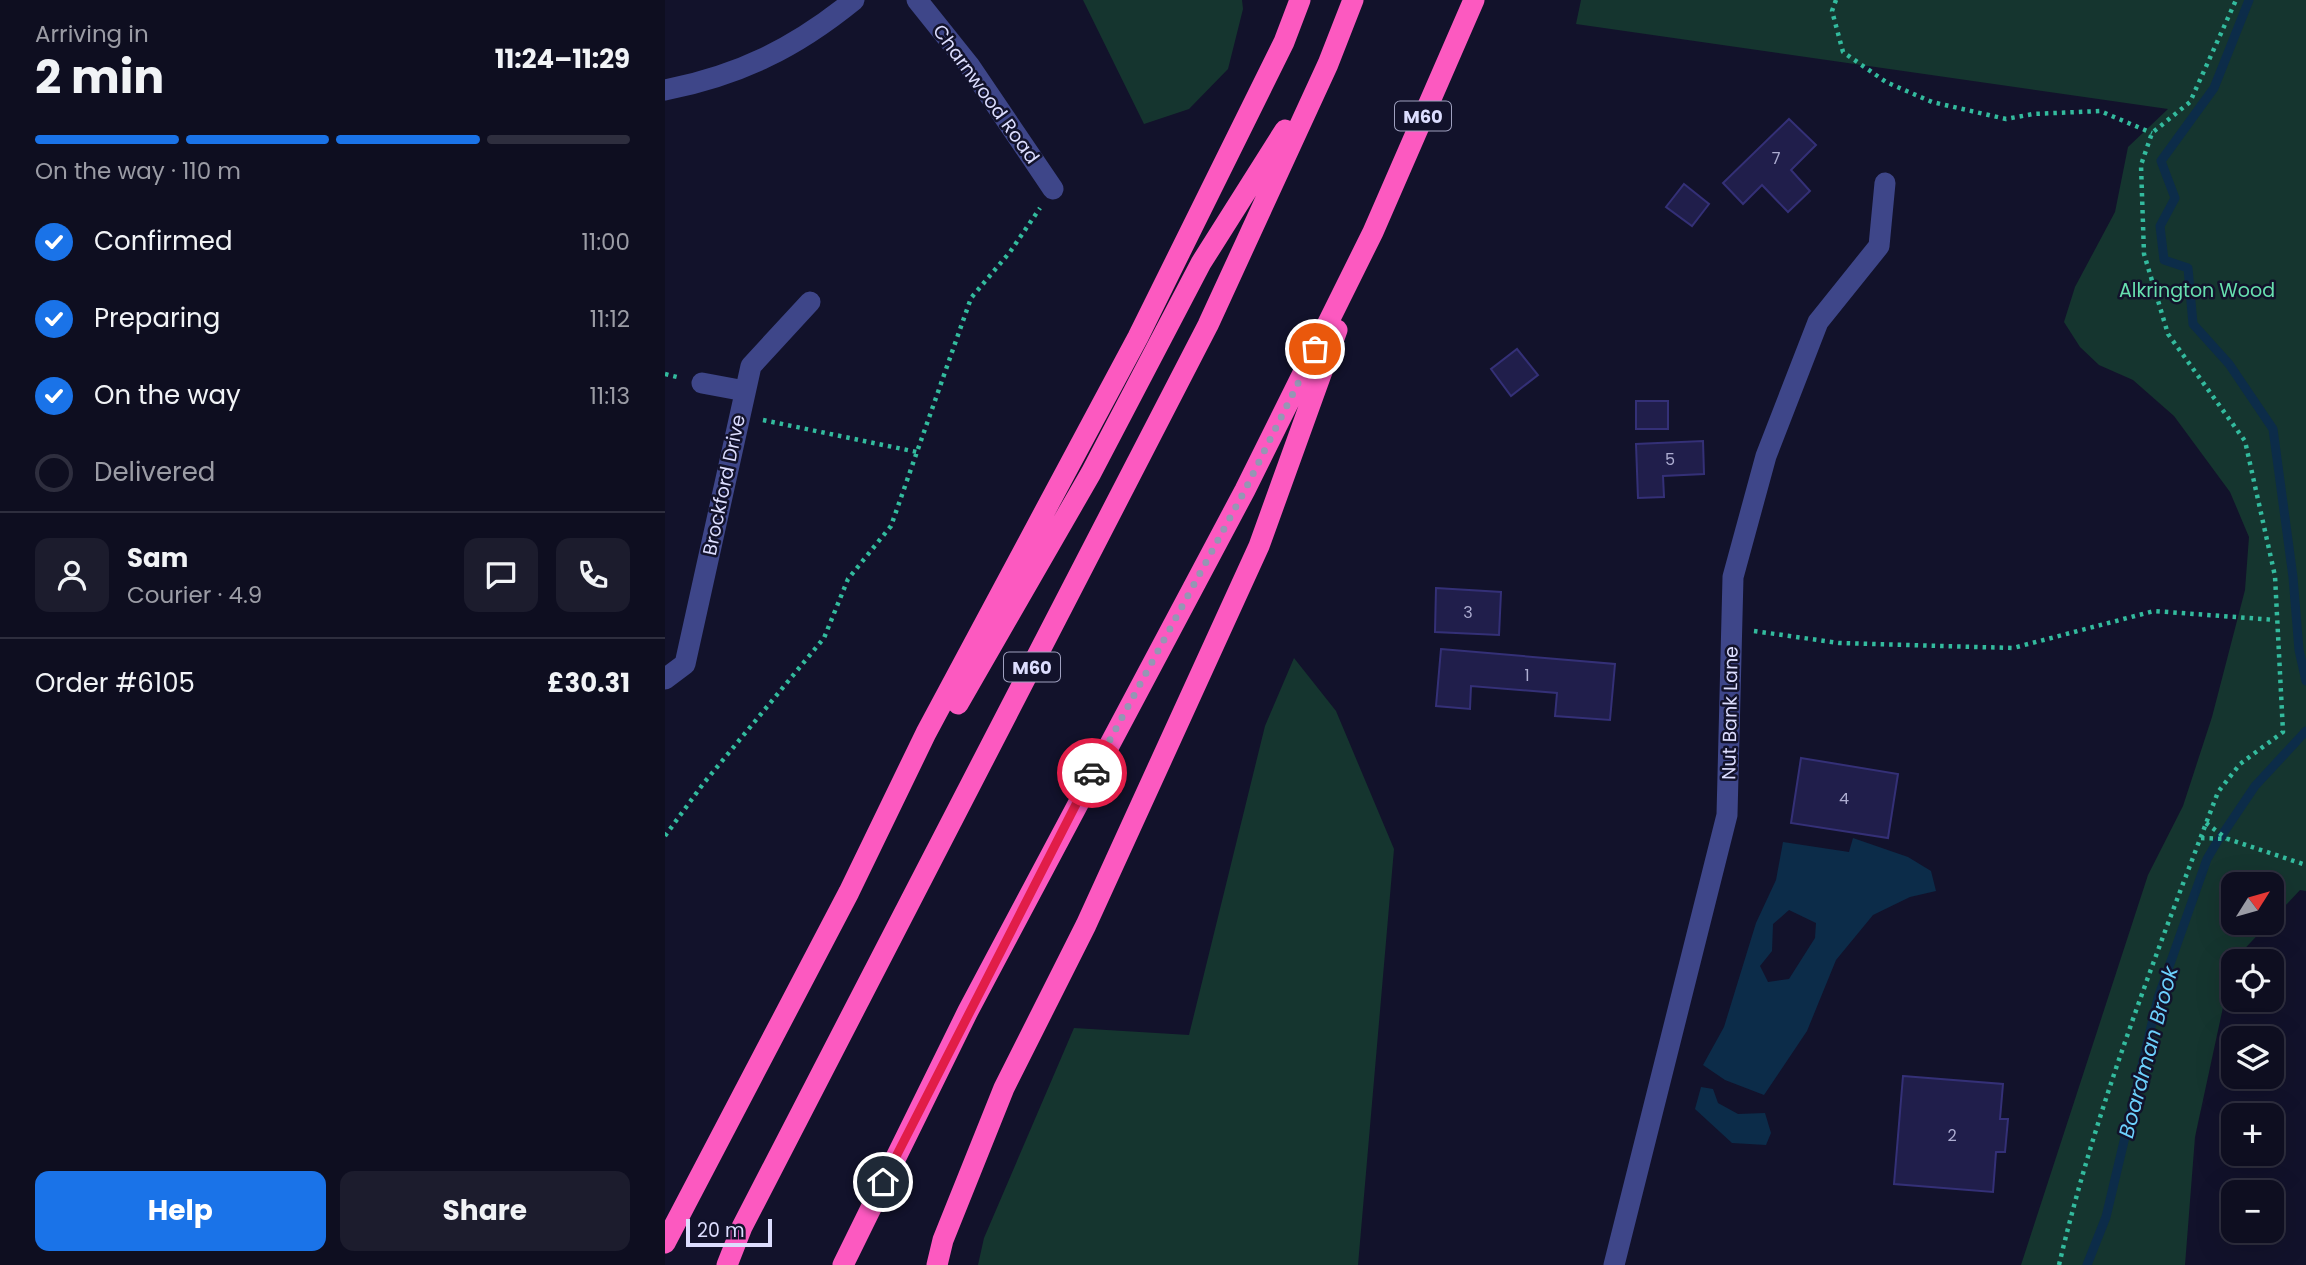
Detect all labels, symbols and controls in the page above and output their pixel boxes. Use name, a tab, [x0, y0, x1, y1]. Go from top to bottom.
text: Arriving in	[35, 18, 149, 50]
street label: Charnwood Road	[926, 19, 1046, 169]
text: 11:24–11:29	[495, 41, 630, 77]
text: 2 min	[35, 45, 164, 109]
road number: M60	[1395, 102, 1451, 131]
house number: 7	[1772, 147, 1781, 170]
text: On the way · 110 m	[35, 155, 241, 187]
icon: check	[35, 223, 73, 261]
text: Confirmed	[94, 223, 232, 259]
text: 11:00	[581, 226, 630, 258]
park label: Alkrington Wood	[2119, 277, 2275, 304]
icon: check	[35, 300, 73, 338]
text: Preparing	[94, 300, 220, 336]
text: 11:12	[590, 303, 630, 335]
pin	[1285, 319, 1345, 379]
icon: bag	[1296, 330, 1334, 368]
icon: check	[35, 377, 73, 415]
text: On the way	[94, 377, 241, 413]
text: 11:13	[589, 380, 630, 412]
street label: Brockford Drive	[696, 412, 752, 558]
house number: 5	[1665, 448, 1675, 471]
text: Delivered	[94, 454, 215, 490]
button: person	[35, 538, 109, 612]
button: chat	[464, 538, 538, 612]
button: phone	[556, 538, 630, 612]
text: Sam	[127, 540, 188, 576]
text: Courier · 4.9	[127, 579, 262, 611]
house number: 3	[1463, 601, 1473, 624]
street label: Nut Bank Lane	[1715, 646, 1745, 780]
road number: M60	[1004, 652, 1060, 682]
house number: 1	[1524, 664, 1530, 687]
text: Order #6105	[35, 665, 195, 701]
text: £30.31	[547, 665, 630, 701]
courier	[1057, 738, 1127, 808]
icon: car	[1073, 754, 1111, 792]
house number: 4	[1839, 787, 1849, 810]
north arrow	[2221, 872, 2284, 934]
map controls	[2221, 872, 2284, 1243]
button: locate	[2221, 949, 2284, 1012]
water label: Boardman Brook	[2111, 962, 2185, 1141]
button: layers	[2221, 1026, 2284, 1089]
button: +	[2221, 1103, 2284, 1166]
house number: 2	[1947, 1124, 1957, 1147]
pin	[853, 1152, 913, 1212]
icon: home	[864, 1163, 902, 1201]
button: Help	[35, 1171, 326, 1251]
button: Share	[340, 1171, 630, 1251]
button: −	[2221, 1180, 2284, 1243]
scale bar	[686, 1216, 772, 1248]
text: 20 m	[697, 1217, 745, 1244]

